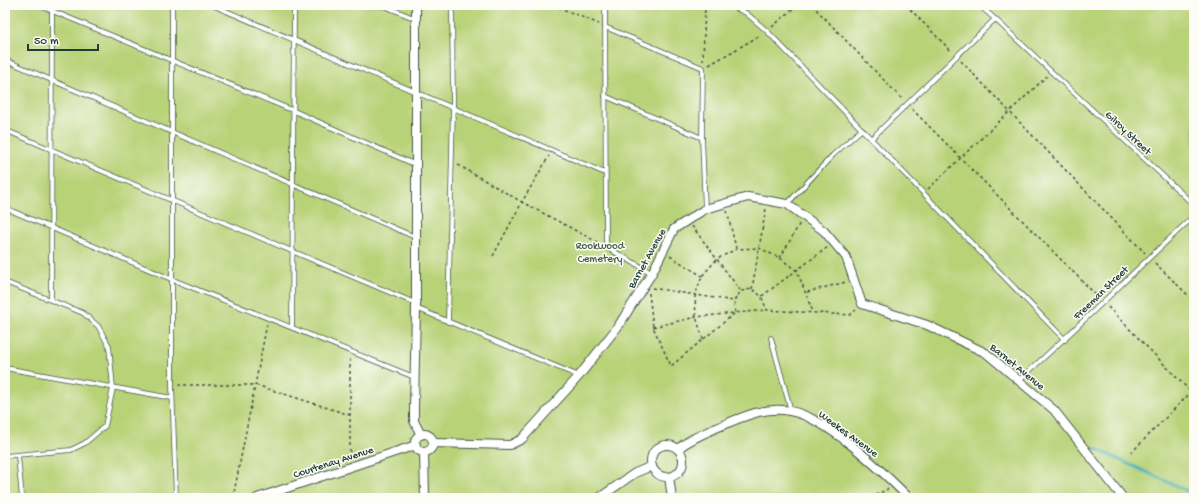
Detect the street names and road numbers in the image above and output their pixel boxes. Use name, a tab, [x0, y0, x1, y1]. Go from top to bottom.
street label: Gilroy Street	[1102, 109, 1154, 159]
street label: Barnet Avenue	[626, 227, 669, 292]
street label: Freeman Street	[1071, 263, 1133, 323]
street label: Barnet Avenue	[986, 341, 1047, 393]
street label: Weekes Avenue	[816, 409, 880, 461]
street label: Courtenay Avenue	[292, 444, 375, 481]

